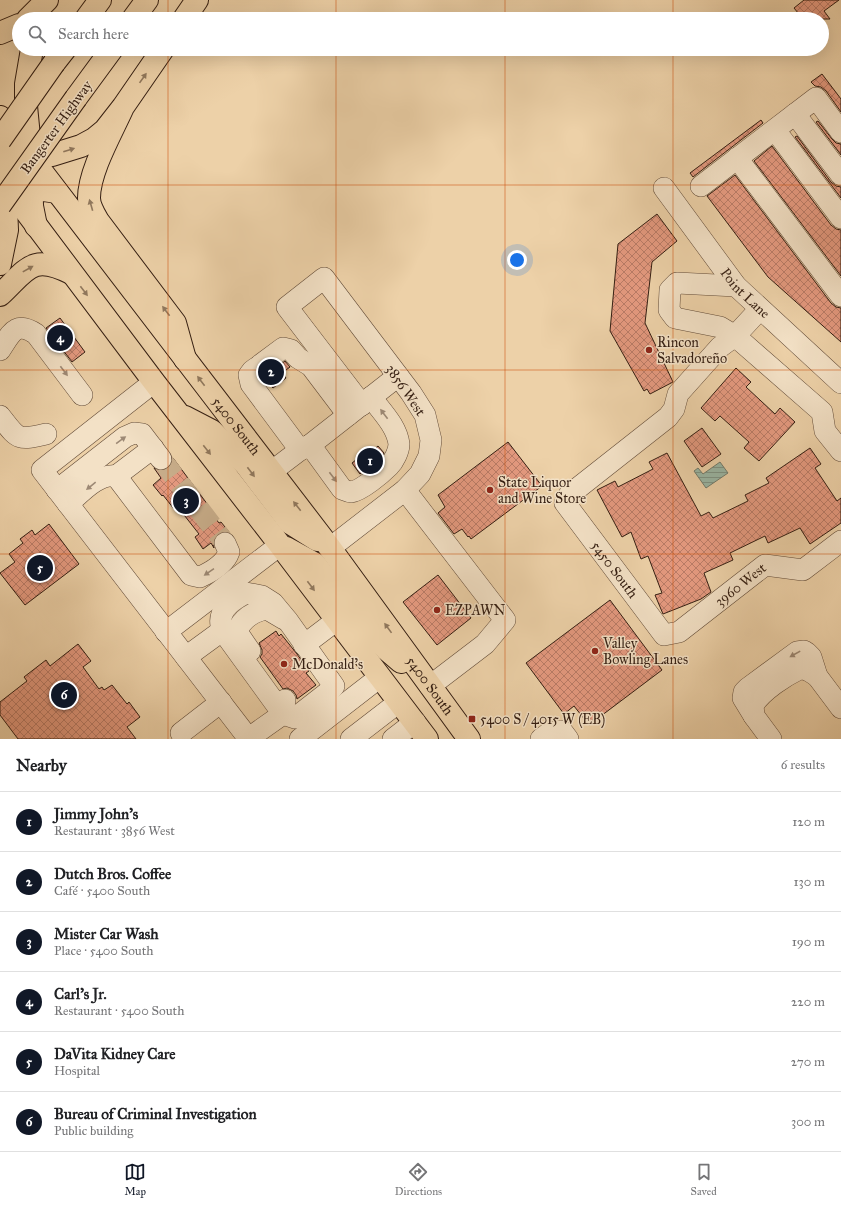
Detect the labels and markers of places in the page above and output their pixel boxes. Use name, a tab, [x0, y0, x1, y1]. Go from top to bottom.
pin: 4	[47, 323, 73, 353]
place label: Rincon Salvadoreño	[657, 334, 727, 367]
marker: Rincon Salvadoreño	[644, 345, 654, 355]
pin: 2	[258, 357, 284, 387]
pin: 1	[357, 446, 383, 476]
place label: State Liquor and Wine Store	[498, 474, 586, 507]
marker: State Liquor and Wine Store	[485, 485, 495, 495]
pin: 3	[173, 486, 199, 516]
pin: 5	[27, 553, 53, 583]
place label: EZPAWN	[445, 602, 505, 619]
marker: EZPAWN	[432, 605, 442, 615]
place label: Valley Bowling Lanes	[602, 635, 688, 668]
marker: Valley Bowling Lanes	[590, 646, 600, 656]
place label: McDonald's	[292, 656, 363, 673]
marker: McDonald's	[279, 659, 289, 669]
pin: 6	[51, 680, 77, 710]
place label: 5400 S / 4015 W (EB)	[480, 711, 605, 729]
marker: 5400 S / 4015 W (EB)	[467, 714, 477, 724]

